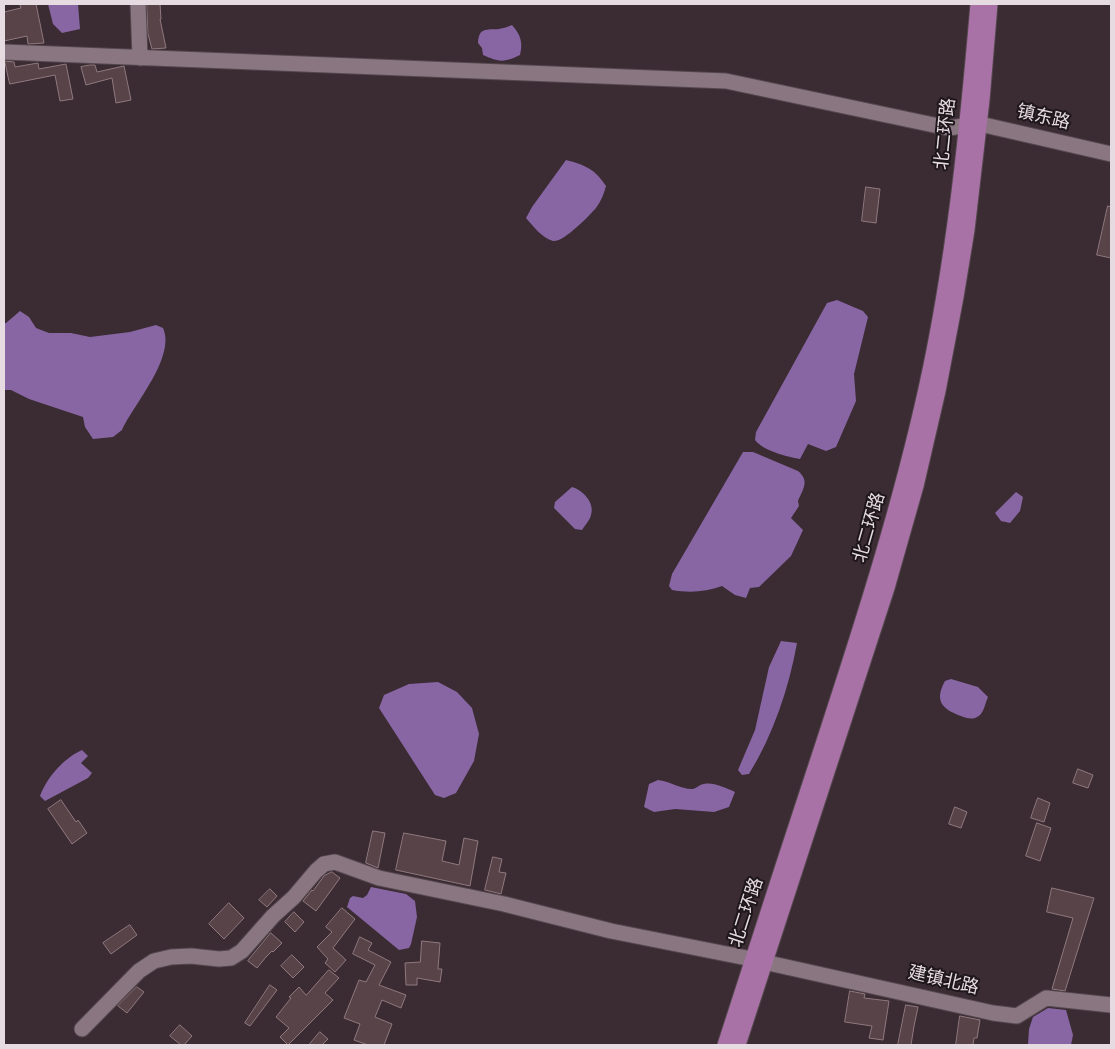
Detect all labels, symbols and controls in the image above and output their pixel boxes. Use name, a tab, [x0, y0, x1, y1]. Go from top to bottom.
street label: 北二环路	[932, 97, 962, 171]
street label: 镇东路	[1014, 102, 1072, 136]
street label: 北二环路	[851, 490, 891, 566]
street label: 北二环路	[727, 875, 769, 951]
street label: 建镇北路	[905, 963, 981, 1001]

